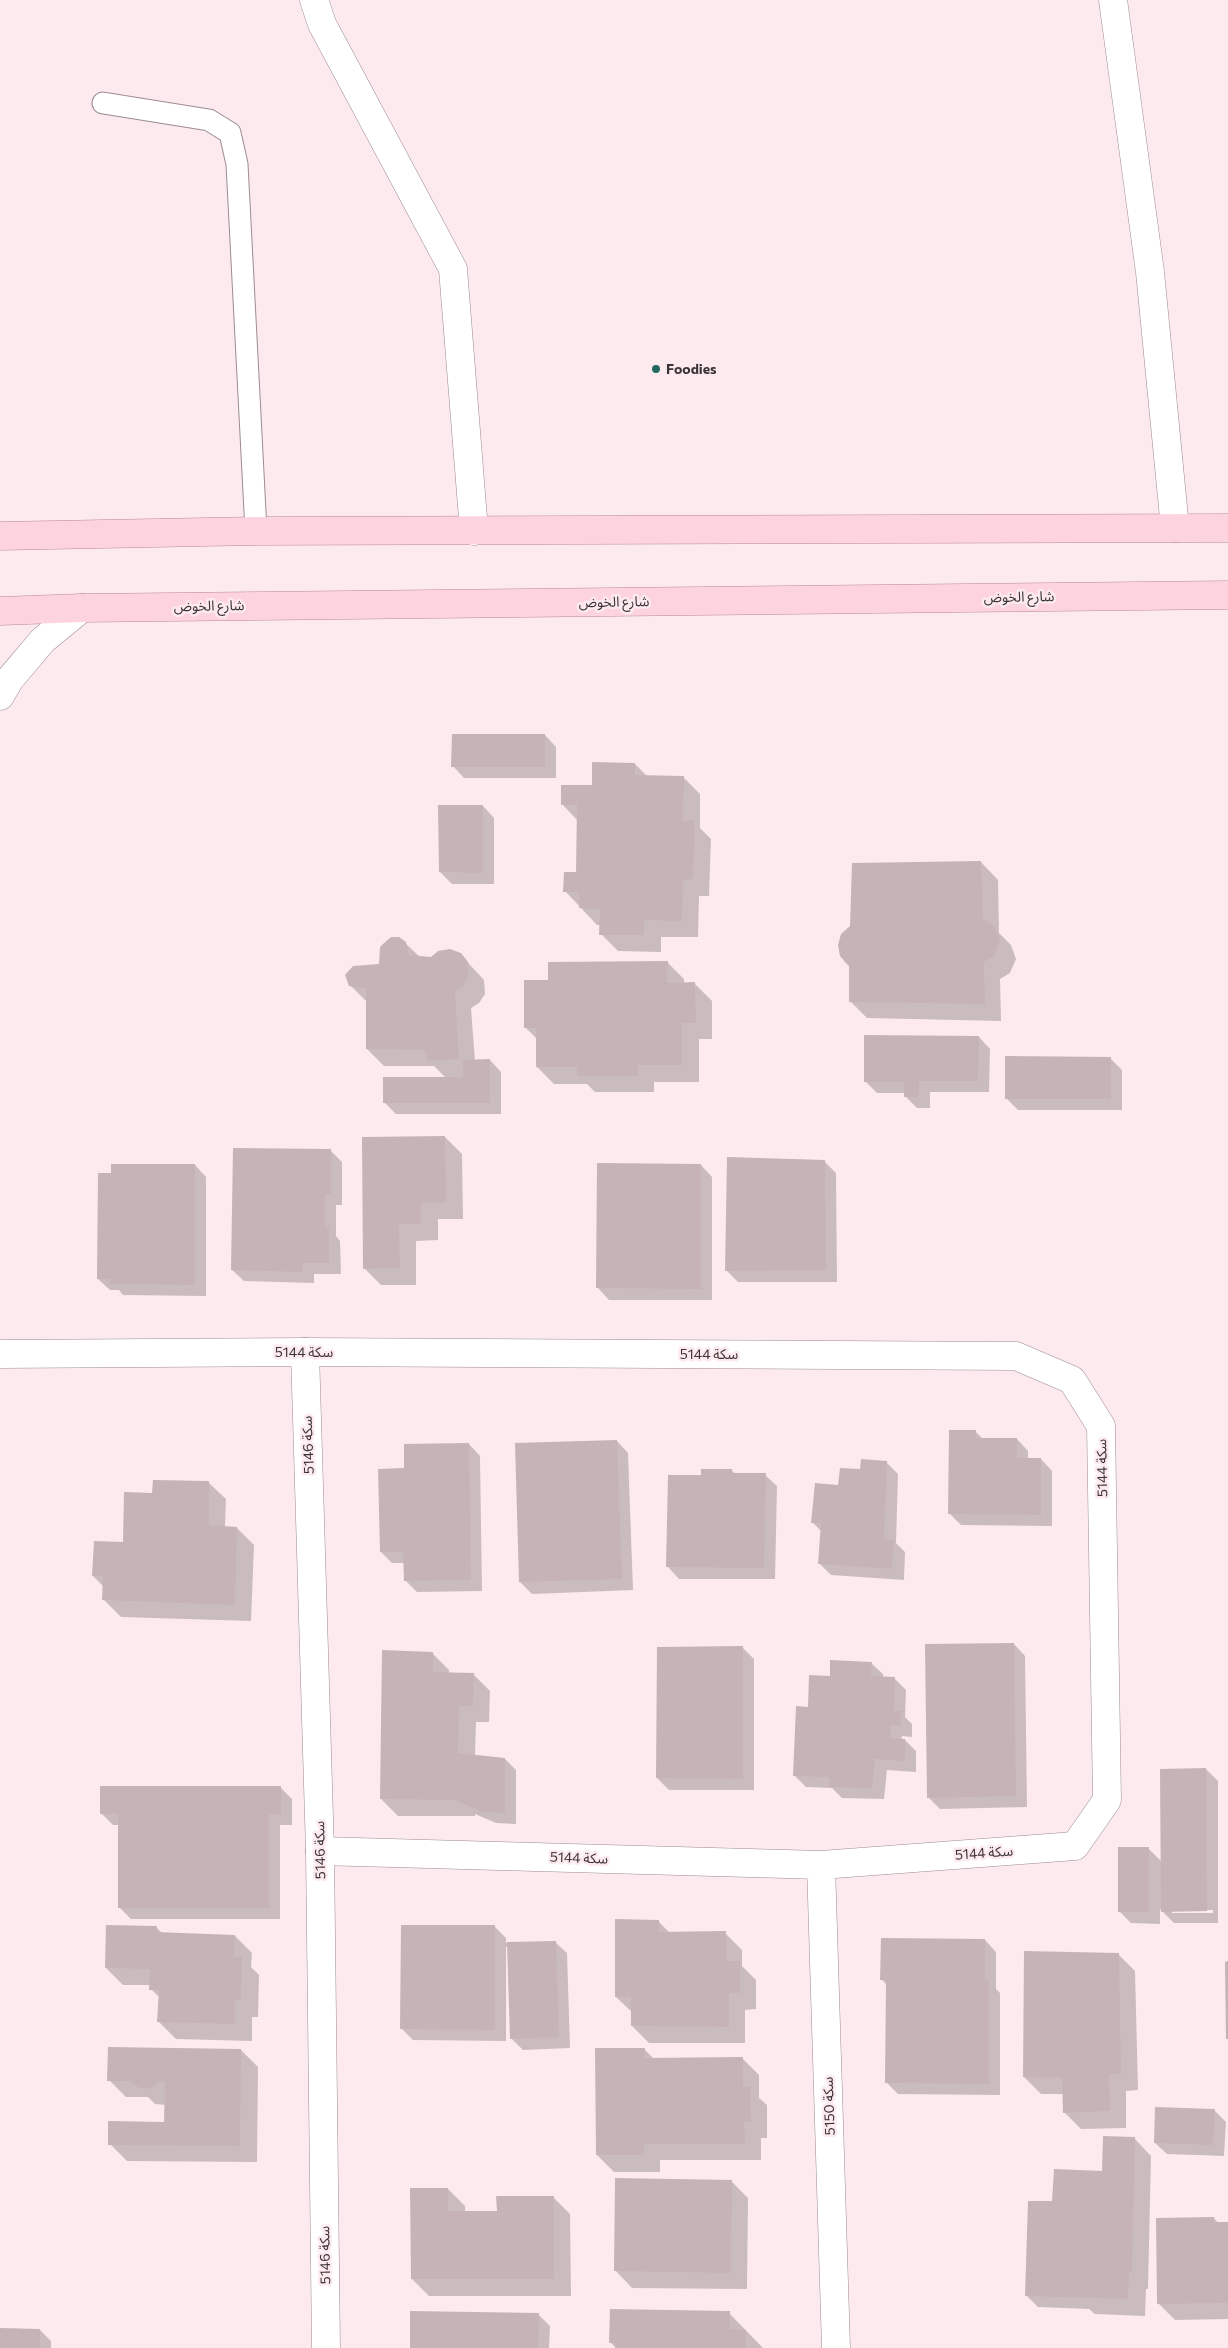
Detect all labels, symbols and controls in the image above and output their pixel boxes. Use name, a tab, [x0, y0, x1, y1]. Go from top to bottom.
place label: Foodies	[666, 361, 717, 377]
marker: Foodies	[650, 363, 662, 375]
street label: شارع الخوض	[983, 588, 1055, 606]
street label: شارع الخوض	[578, 593, 650, 611]
street label: شارع الخوض	[173, 597, 245, 615]
street label: سكة 5144	[275, 1344, 333, 1360]
street label: سكة 5144	[680, 1346, 738, 1362]
street label: سكة 5146	[299, 1415, 317, 1475]
street label: سكة 5144	[1093, 1439, 1111, 1497]
street label: سكة 5146	[311, 1821, 329, 1879]
street label: سكة 5144	[954, 1843, 1014, 1863]
street label: سكة 5144	[550, 1849, 608, 1867]
street label: سكة 5150	[820, 2076, 838, 2136]
street label: سكة 5146	[316, 2226, 334, 2284]

